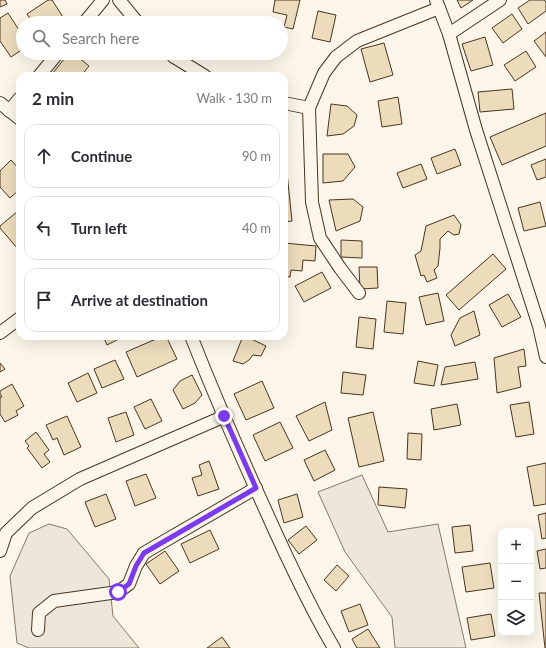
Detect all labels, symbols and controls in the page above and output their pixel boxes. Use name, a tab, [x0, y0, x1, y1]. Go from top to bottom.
search box	[16, 16, 288, 60]
icon: search	[30, 27, 52, 49]
text: Search here	[62, 29, 139, 47]
text: 2 min	[32, 88, 74, 109]
text: Walk · 130 m	[196, 90, 272, 106]
icon: ahead	[33, 145, 55, 167]
text: Continue	[71, 147, 132, 165]
text: 90 m	[242, 148, 271, 164]
icon: left	[33, 217, 55, 239]
text: Turn left	[71, 219, 127, 237]
text: 40 m	[242, 220, 271, 236]
icon: arrive	[33, 289, 55, 311]
text: Arrive at destination	[71, 291, 208, 309]
route end	[215, 407, 233, 425]
map controls	[498, 528, 534, 636]
button: +	[498, 528, 534, 564]
button: −	[498, 564, 534, 600]
route start	[109, 583, 127, 601]
button: layers	[498, 600, 534, 636]

